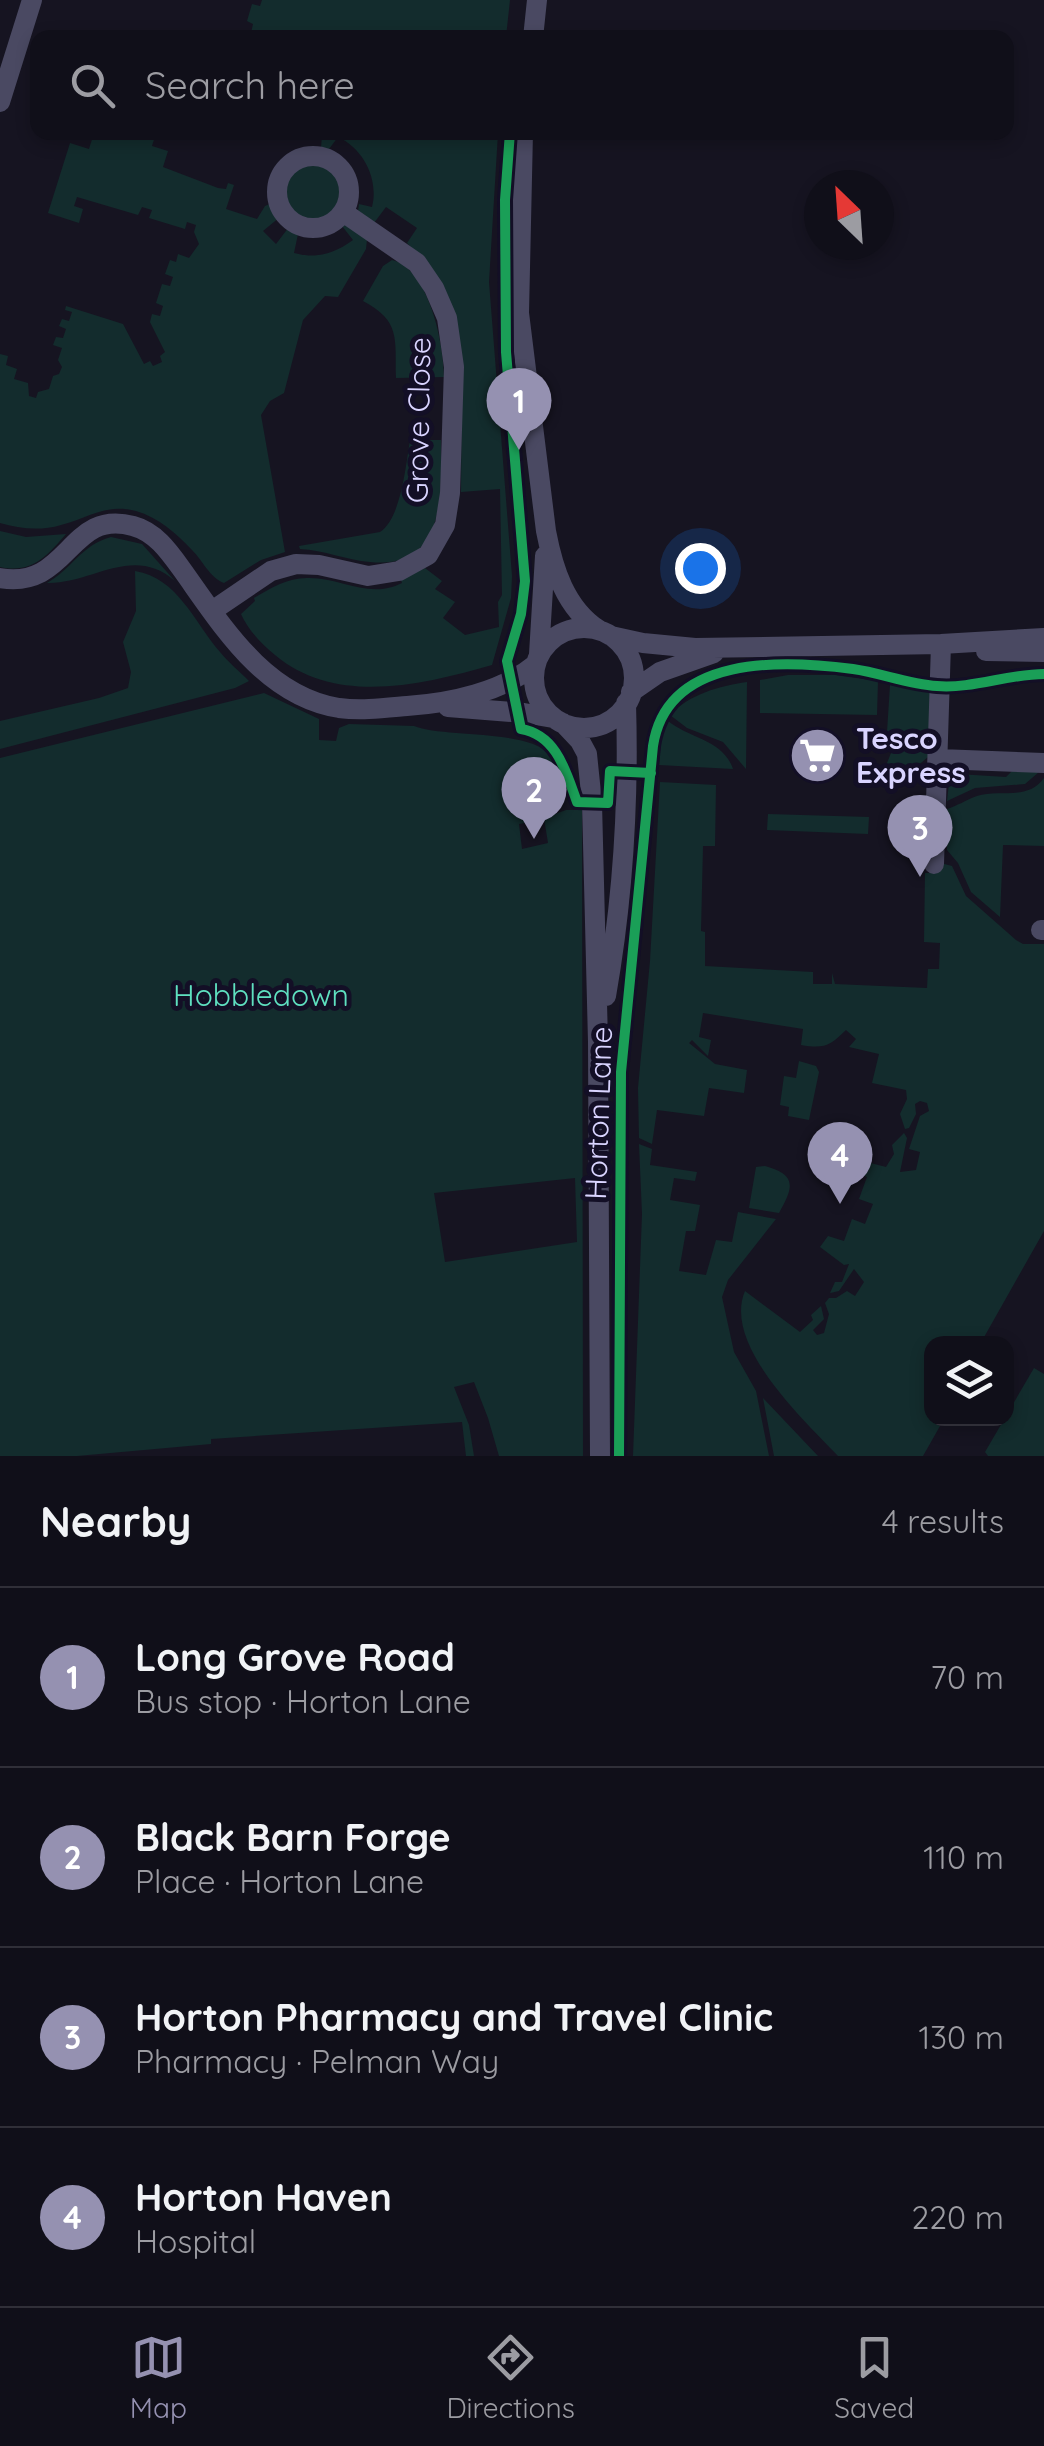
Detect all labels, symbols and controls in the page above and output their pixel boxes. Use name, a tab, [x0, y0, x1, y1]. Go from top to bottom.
search box	[30, 30, 1014, 140]
icon: search	[65, 58, 120, 113]
text: Search here	[145, 61, 355, 109]
north arrow	[804, 170, 894, 260]
street label: Grove Close	[398, 337, 438, 503]
pin: 1	[486, 368, 552, 450]
your location	[675, 543, 726, 594]
place label: Tesco Express	[856, 719, 966, 791]
supermarket icon: Tesco Express	[787, 725, 847, 785]
pin: 2	[502, 756, 566, 839]
pin: 3	[888, 794, 952, 877]
park label: Hobbledown	[173, 976, 349, 1014]
street label: Horton Lane	[576, 1026, 620, 1200]
pin: 4	[808, 1122, 872, 1204]
map controls	[924, 1336, 1014, 1426]
button: layers	[924, 1336, 1014, 1426]
text: Nearby	[40, 1495, 191, 1548]
text: 4 results	[882, 1501, 1004, 1541]
text: Long Grove Road	[135, 1633, 455, 1681]
text: 1	[66, 1657, 79, 1697]
text: 70 m	[931, 1657, 1004, 1697]
text: Bus stop · Horton Lane	[135, 1681, 471, 1721]
text: Black Barn Forge	[135, 1813, 451, 1861]
text: 2	[63, 1837, 82, 1877]
text: 110 m	[923, 1837, 1004, 1877]
text: Place · Horton Lane	[135, 1861, 424, 1901]
text: Horton Pharmacy and Travel Clinic	[135, 1993, 773, 2041]
text: 3	[64, 2017, 81, 2057]
text: 130 m	[918, 2017, 1004, 2057]
text: Pharmacy · Pelman Way	[135, 2041, 499, 2081]
text: Horton Haven	[135, 2173, 392, 2221]
text: 4	[63, 2197, 82, 2237]
text: 220 m	[912, 2197, 1004, 2237]
text: Hospital	[135, 2221, 256, 2261]
tab: Map	[130, 2330, 187, 2425]
tab: Directions	[446, 2330, 575, 2425]
tab: Saved	[834, 2330, 914, 2425]

